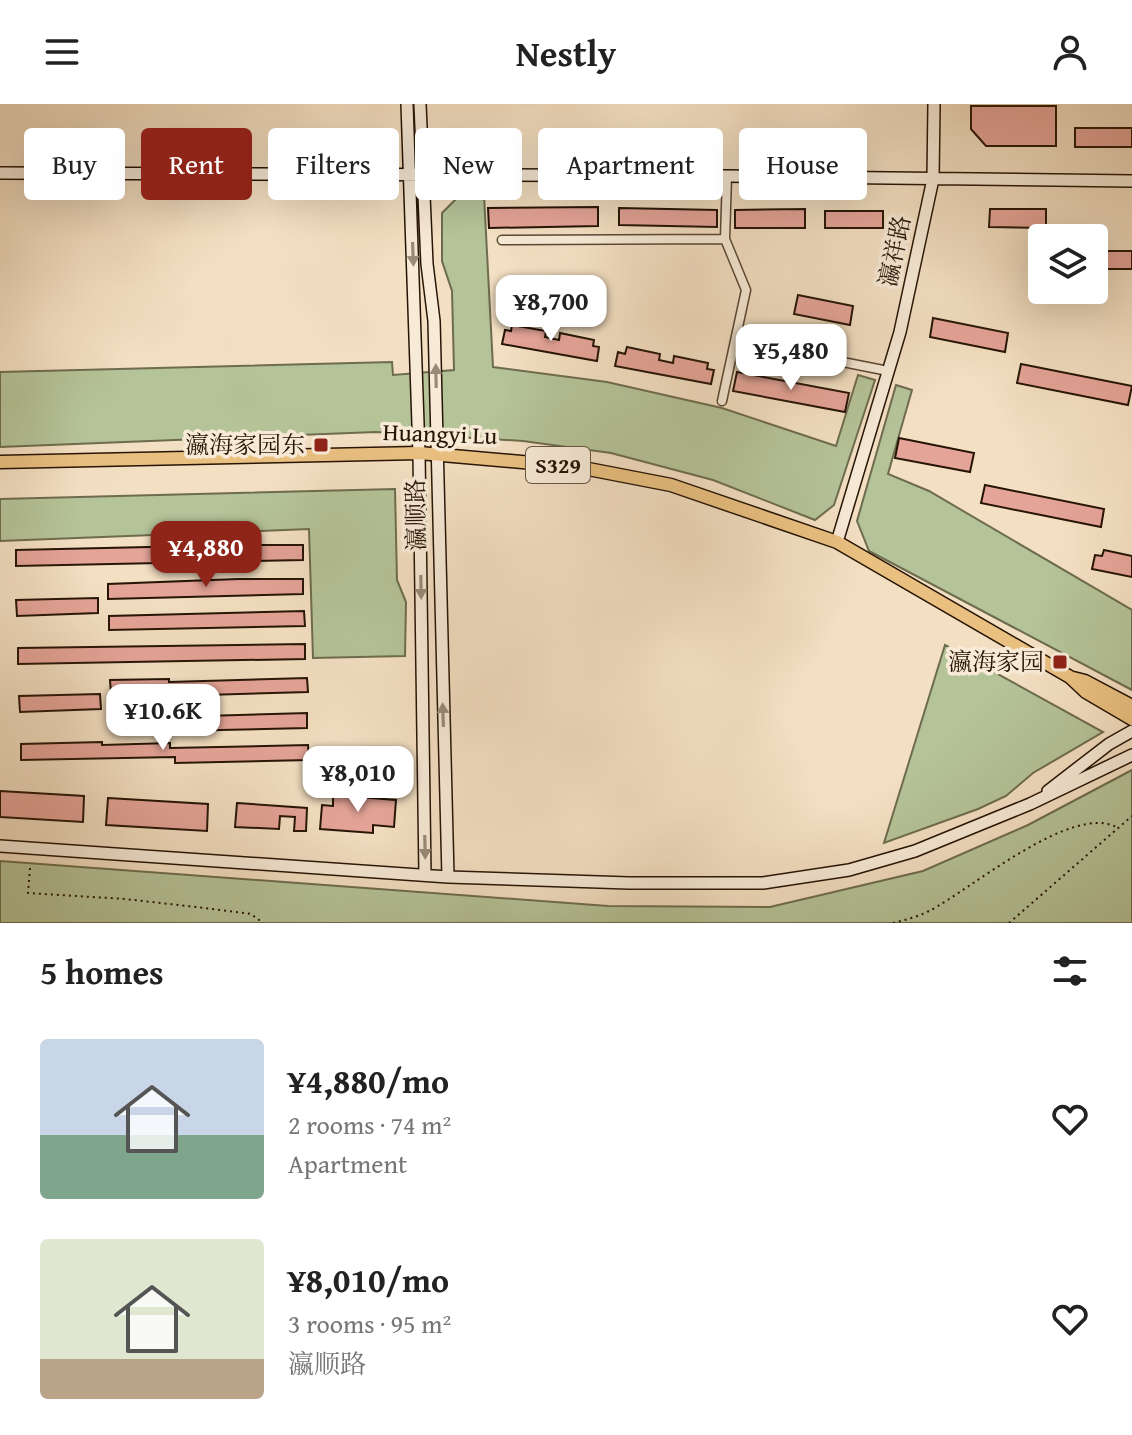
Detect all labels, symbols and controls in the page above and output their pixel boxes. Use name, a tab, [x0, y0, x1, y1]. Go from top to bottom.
text: Nestly	[516, 26, 616, 79]
icon: menu	[40, 30, 84, 74]
icon: person	[1048, 30, 1092, 74]
chip: Buy	[24, 128, 125, 200]
chip: Rent	[141, 128, 252, 200]
chip: Filters	[268, 128, 399, 200]
chip: New	[415, 128, 522, 200]
chip: Apartment	[538, 128, 723, 200]
chip: House	[739, 128, 867, 200]
street label: 瀛祥路	[870, 212, 919, 290]
map controls	[1028, 224, 1108, 304]
button: layers	[1028, 224, 1108, 304]
one-way arrow	[406, 242, 419, 267]
pin: ¥8,700	[486, 275, 616, 343]
text: ¥8,700	[514, 281, 588, 320]
pin: ¥5,480	[726, 324, 856, 392]
text: ¥5,480	[754, 330, 828, 369]
one-way arrow	[429, 362, 442, 388]
street label: Huangyi Lu	[382, 414, 498, 453]
place label: 瀛海家园东	[185, 427, 305, 462]
marker: 瀛海家园东	[312, 436, 330, 454]
road number: S329	[526, 447, 590, 483]
street label: 瀛顺路	[397, 479, 434, 551]
pin: ¥4,880	[141, 521, 271, 589]
text: ¥4,880	[169, 527, 243, 566]
one-way arrow	[415, 575, 427, 600]
place label: 瀛海家园	[948, 644, 1044, 679]
marker: 瀛海家园	[1051, 653, 1069, 671]
pin: ¥10.6K	[98, 684, 228, 752]
text: ¥10.6K	[124, 690, 202, 729]
one-way arrow	[437, 702, 450, 727]
pin: ¥8,010	[293, 746, 423, 814]
text: ¥8,010	[321, 752, 395, 791]
one-way arrow	[419, 835, 431, 860]
text: 5 homes	[40, 947, 164, 996]
icon: filters	[1048, 949, 1092, 993]
text: ¥4,880/mo	[288, 1056, 449, 1105]
icon: home	[104, 1071, 200, 1167]
icon: heart	[1048, 1097, 1092, 1141]
text: 2 rooms · 74 m²	[288, 1105, 451, 1144]
text: Apartment	[288, 1144, 407, 1183]
text: ¥8,010/mo	[288, 1255, 449, 1304]
icon: home	[104, 1271, 200, 1367]
icon: heart	[1048, 1297, 1092, 1341]
text: 3 rooms · 95 m²	[288, 1304, 451, 1343]
text: 瀛顺路	[288, 1344, 366, 1383]

